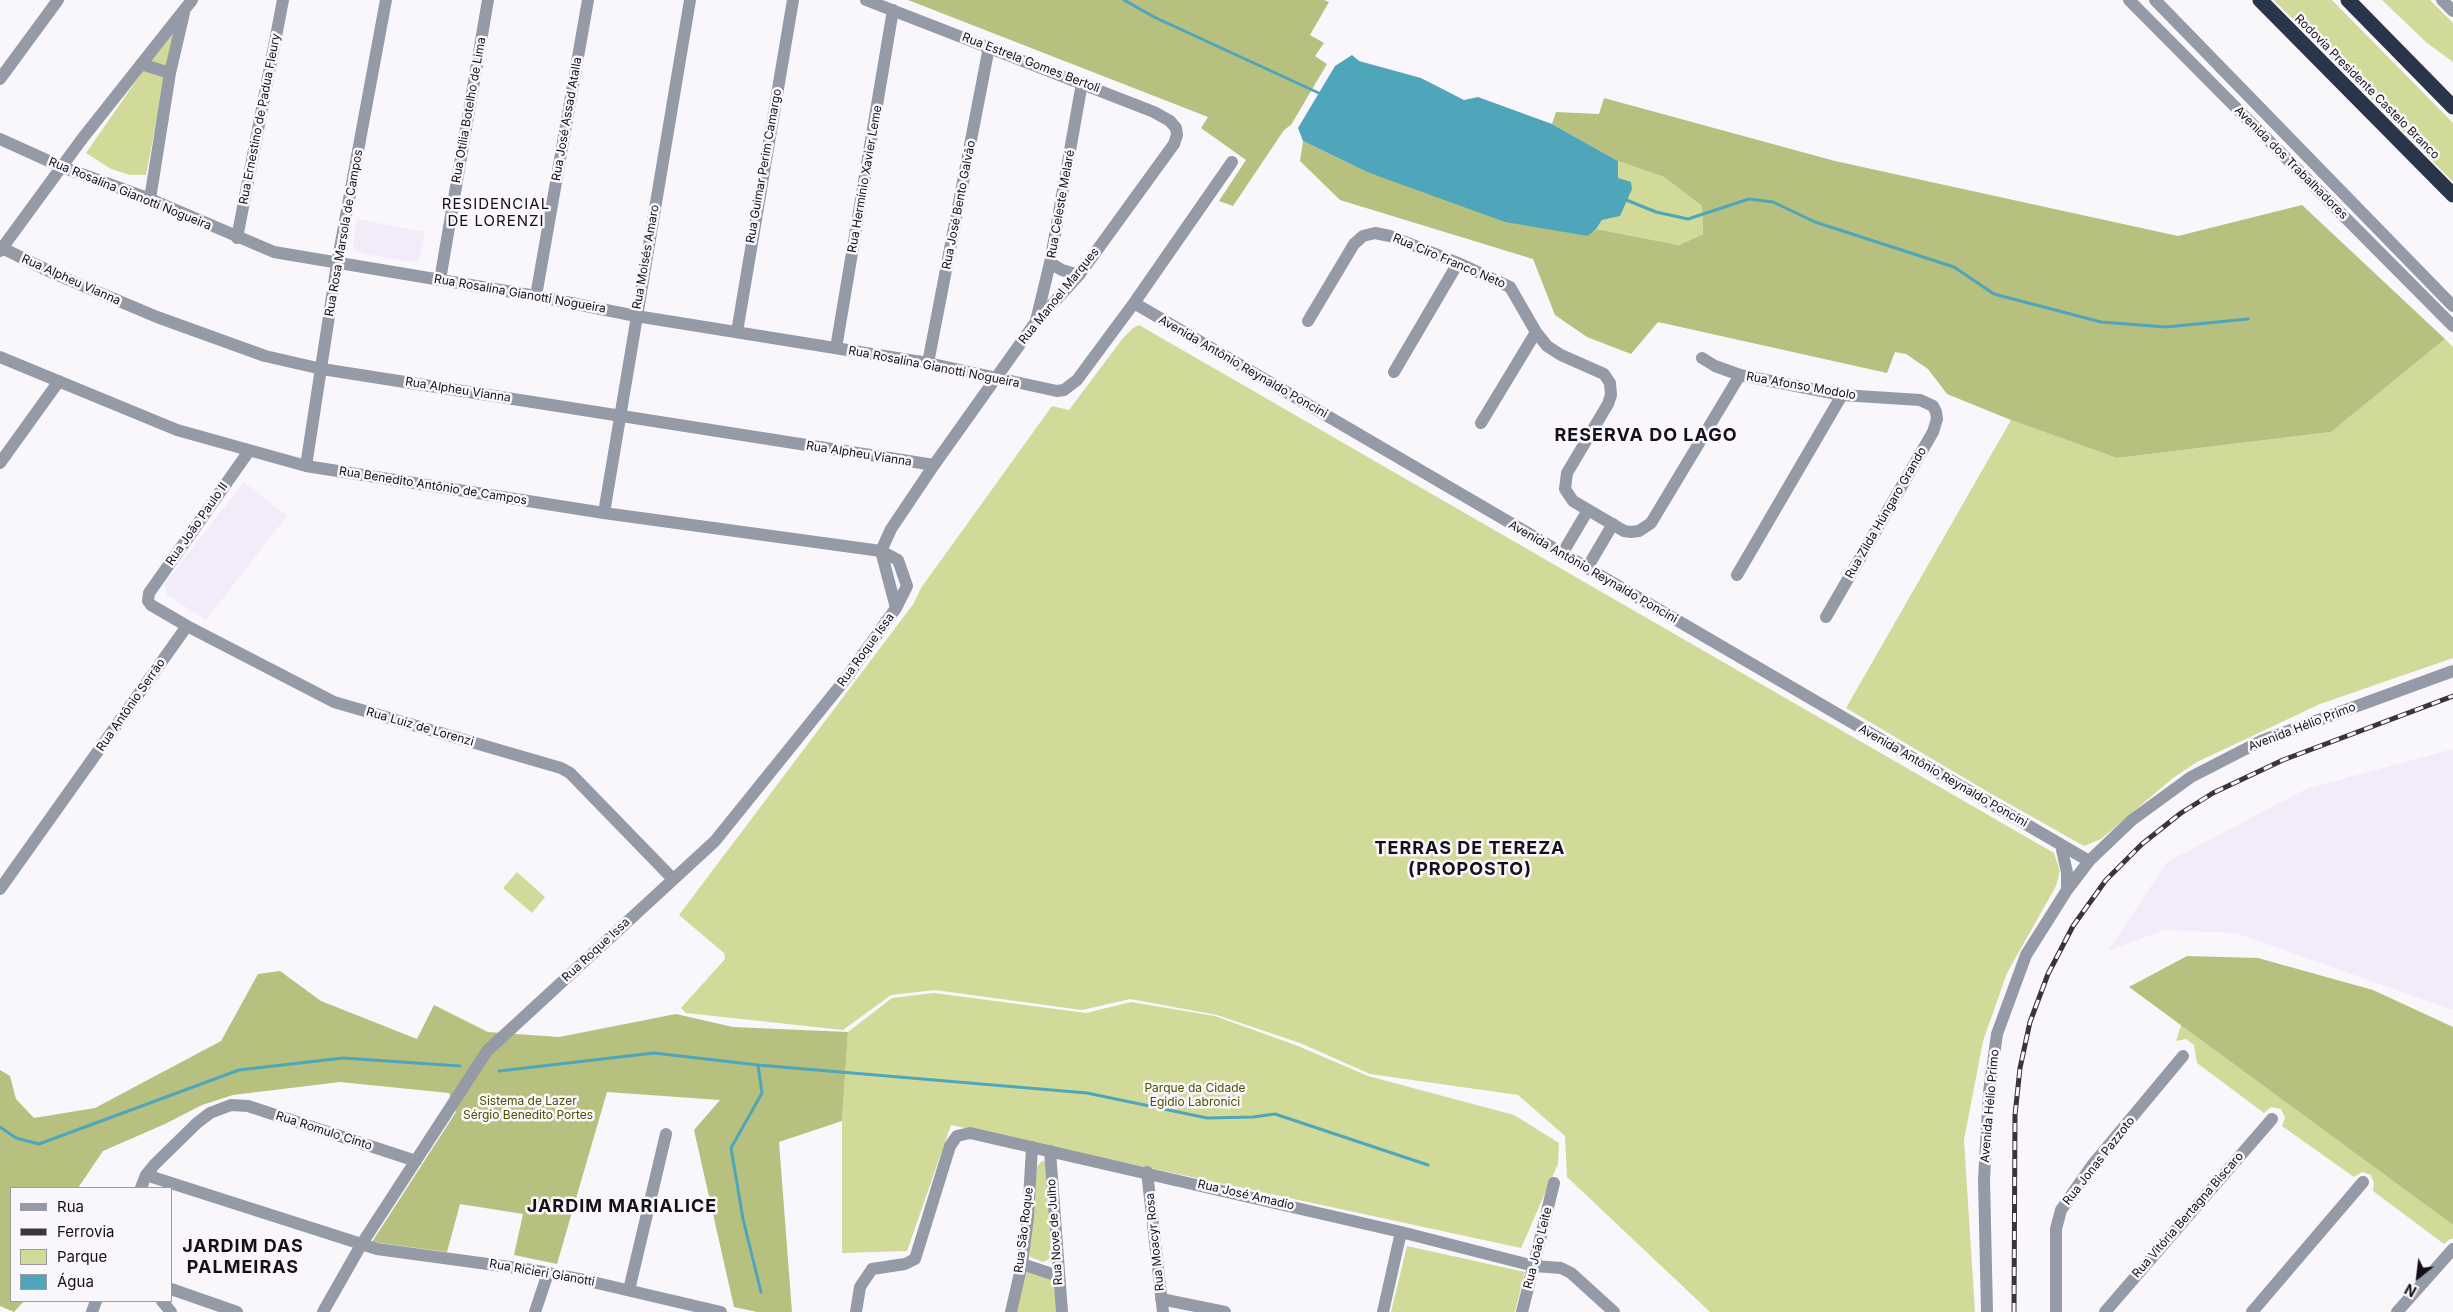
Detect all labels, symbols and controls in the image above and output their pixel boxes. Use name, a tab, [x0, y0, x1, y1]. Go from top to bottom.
street label: Rodovia Presidente Castelo Branco	[2292, 12, 2442, 162]
street label: Rua Estrela Gomes Bertoli	[960, 30, 1102, 96]
street label: Rua Ernestino de Padua Fleury	[236, 32, 284, 206]
street label: Rua Otília Botelho de Lima	[449, 36, 489, 184]
street label: Rua José Assad Atalla	[549, 56, 585, 182]
street label: Rua Guimar Perim Camargo	[743, 88, 785, 244]
street label: Avenida dos Trabalhadores	[2231, 103, 2351, 223]
street label: Rua Hermínio Xavier Leme	[845, 104, 885, 254]
street label: Rua José Bento Galvão	[939, 139, 979, 271]
street label: Rua Rosa Marsola de Campos	[322, 148, 366, 318]
street label: Rua Celeste Melaré	[1044, 149, 1078, 259]
street label: Rua Rosalina Gianotti Nogueira	[46, 155, 214, 233]
district label: RESIDENCIAL DE LORENZI	[440, 195, 552, 230]
street label: Rua Moisés Amaro	[630, 204, 662, 310]
street label: Rua Ciro Franco Neto	[1390, 231, 1508, 291]
street label: Rua Manoel Marques	[1016, 245, 1102, 347]
street label: Rua Alpheu Vianna	[19, 252, 123, 308]
street label: Rua Rosalina Gianotti Nogueira	[433, 272, 607, 316]
street label: Avenida Antônio Reynaldo Poncini	[1156, 313, 1330, 421]
street label: Rua Rosalina Gianotti Nogueira	[847, 343, 1021, 391]
street label: Rua Afonso Modolo	[1745, 369, 1857, 403]
street label: Rua Alpheu Vianna	[404, 375, 512, 405]
district label: RESERVA DO LAGO	[1553, 425, 1739, 447]
street label: Rua Alpheu Vianna	[805, 439, 913, 469]
street label: Rua Zilda Húngaro Grando	[1842, 445, 1930, 581]
street label: Rua Benedito Antônio de Campos	[338, 464, 528, 508]
street label: Rua João Paulo II	[163, 480, 231, 568]
street label: Avenida Antônio Reynaldo Poncini	[1506, 518, 1680, 626]
street label: Rua Roque Issa	[835, 611, 897, 689]
street label: Rua Antônio Serrão	[94, 656, 168, 754]
street label: Avenida Hélio Primo	[2246, 700, 2358, 754]
street label: Rua Luiz de Lorenzi	[364, 705, 476, 749]
street label: Avenida Antônio Reynaldo Poncini	[1856, 722, 2030, 830]
district label: TERRAS DE TEREZA (PROPOSTO)	[1372, 838, 1568, 881]
street label: Rua Roque Issa	[559, 915, 633, 985]
street label: Avenida Hélio Primo	[1978, 1049, 2002, 1163]
park label: Parque da Cidade Egidio Labronici	[1144, 1081, 1246, 1109]
park label: Sistema de Lazer Sérgio Benedito Portes	[463, 1094, 593, 1122]
street label: Rua Romulo Cinto	[274, 1109, 374, 1153]
street label: Rua Jonas Pazzoto	[2060, 1114, 2138, 1208]
street label: Rua Vitória Bertagna Biscaro	[2129, 1149, 2247, 1281]
street label: Rua José Amadio	[1196, 1177, 1296, 1213]
street label: Rua Nove de Julho	[1044, 1178, 1066, 1286]
street label: Rua São Roque	[1012, 1186, 1036, 1274]
legend	[10, 1187, 172, 1302]
street label: Rua Moacyr Rosa	[1143, 1192, 1167, 1292]
district label: JARDIM MARIALICE	[525, 1196, 719, 1218]
text: Rua	[57, 1197, 84, 1216]
street label: Rua João Leite	[1521, 1206, 1555, 1290]
text: Ferrovia	[57, 1222, 114, 1241]
district label: JARDIM DAS PALMEIRAS	[181, 1236, 305, 1278]
text: Parque	[57, 1247, 107, 1266]
north arrow	[2393, 1252, 2443, 1302]
street label: Rua Ricieri Gianotti	[488, 1257, 596, 1289]
text: Água	[57, 1272, 94, 1291]
text: N	[2402, 1281, 2419, 1301]

